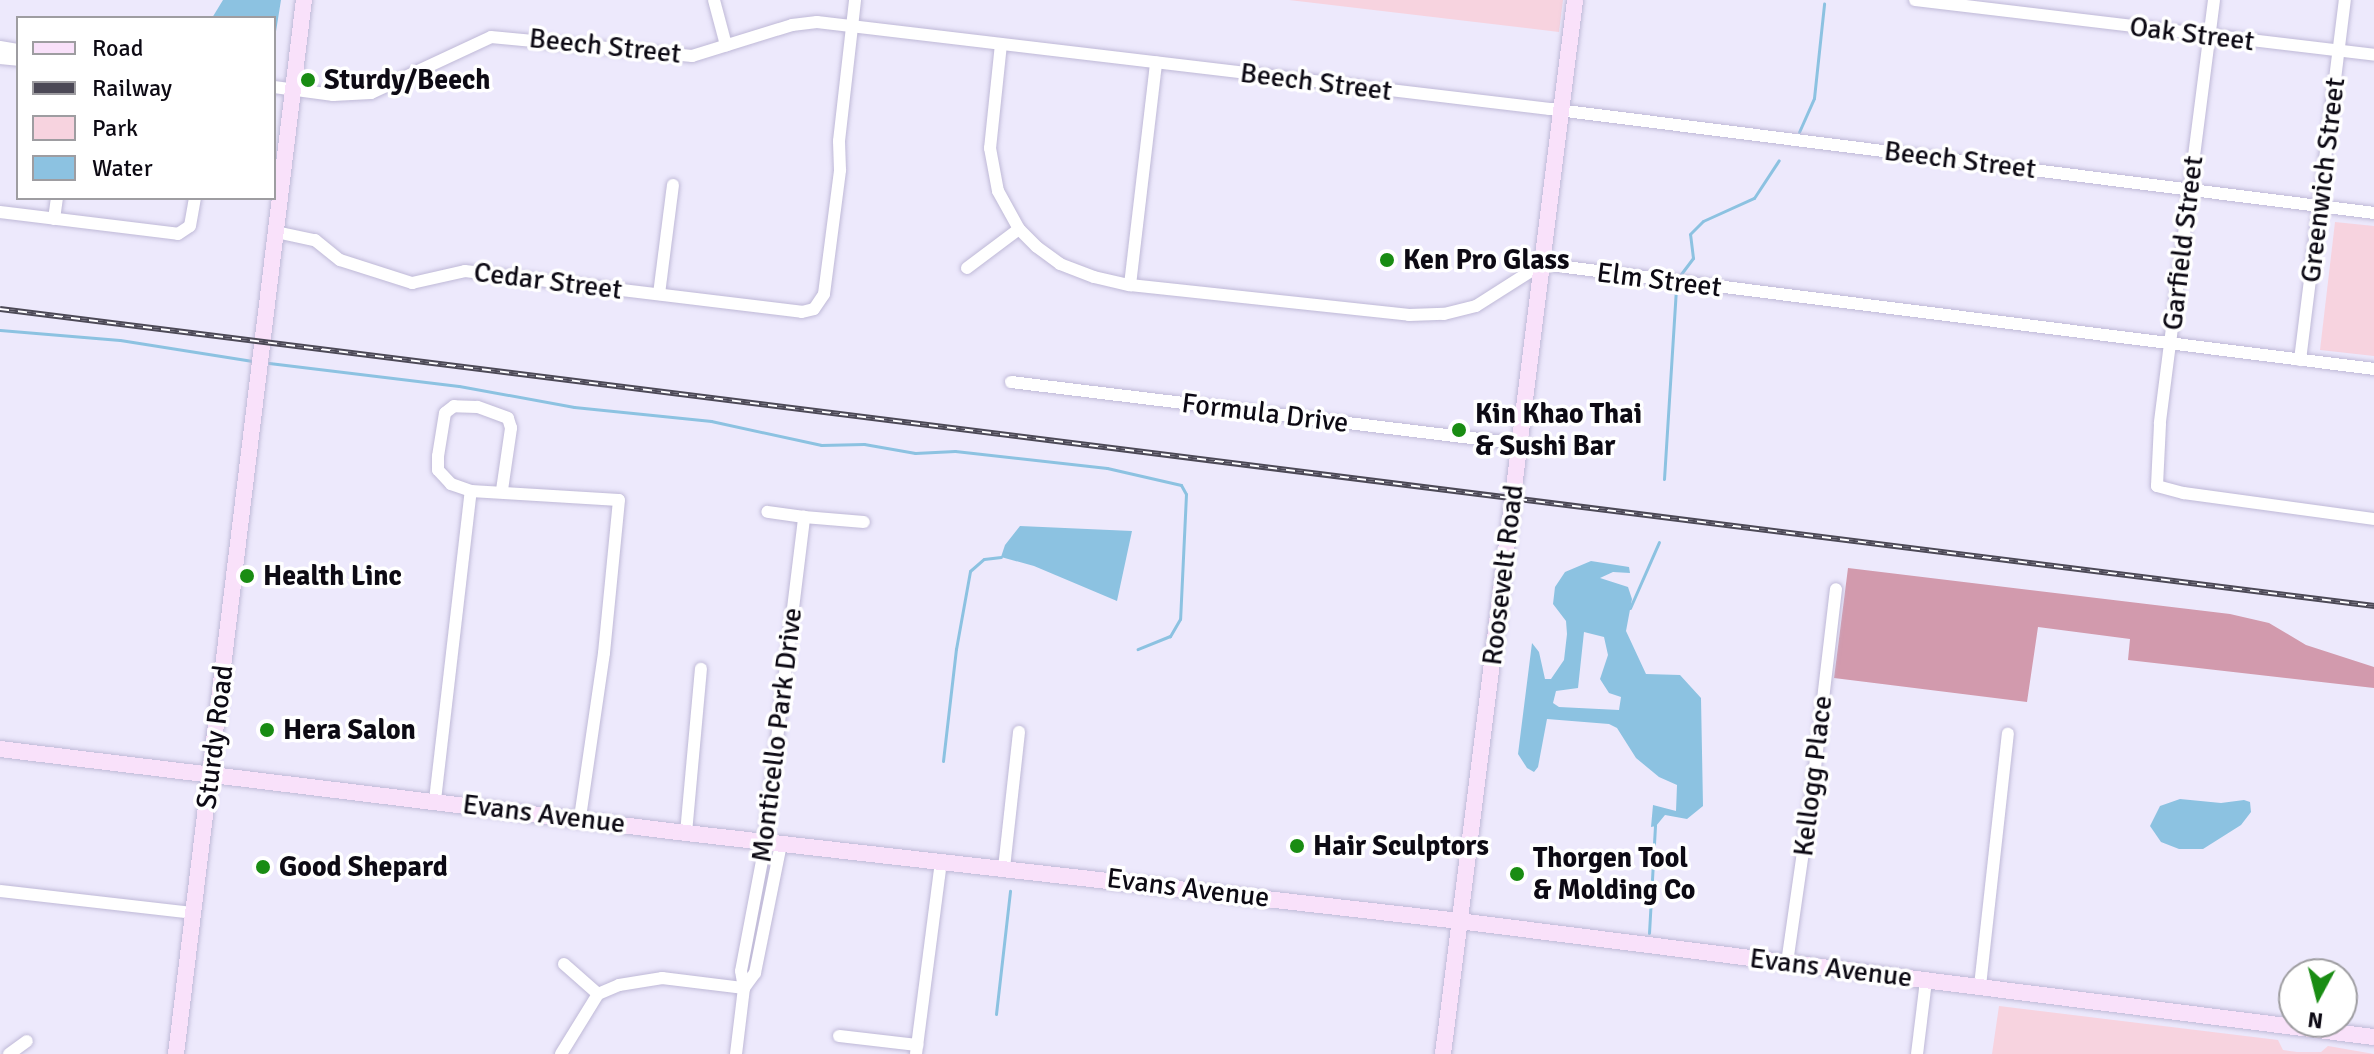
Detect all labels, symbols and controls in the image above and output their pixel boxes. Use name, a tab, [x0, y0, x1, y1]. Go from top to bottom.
street label: Oak Street	[2128, 10, 2256, 58]
legend	[16, 16, 276, 200]
street label: Beech Street	[527, 21, 683, 71]
text: Road	[92, 33, 143, 63]
street label: Beech Street	[1238, 56, 1394, 108]
place label: Sturdy/Beech	[324, 63, 491, 97]
marker: Sturdy/Beech	[299, 71, 317, 89]
text: Railway	[92, 73, 172, 103]
street label: Greenwich Street	[2294, 76, 2352, 284]
text: Park	[92, 113, 138, 143]
street label: Beech Street	[1882, 134, 2038, 186]
text: Water	[92, 153, 152, 183]
street label: Garfield Street	[2156, 154, 2210, 332]
place label: Ken Pro Glass	[1403, 243, 1569, 277]
marker: Ken Pro Glass	[1378, 251, 1396, 269]
street label: Cedar Street	[472, 255, 624, 307]
street label: Elm Street	[1595, 256, 1723, 304]
street label: Formula Drive	[1180, 386, 1350, 440]
place label: Kin Khao Thai & Sushi Bar	[1475, 397, 1642, 463]
marker: Kin Khao Thai & Sushi Bar	[1450, 421, 1468, 439]
street label: Roosevelt Road	[1475, 483, 1531, 667]
place label: Health Linc	[263, 559, 402, 593]
marker: Health Linc	[238, 567, 256, 585]
street label: Monticello Park Drive	[745, 606, 809, 864]
street label: Sturdy Road	[190, 663, 240, 811]
street label: Kellogg Place	[1786, 694, 1840, 858]
place label: Hera Salon	[283, 713, 416, 747]
marker: Hera Salon	[258, 721, 276, 739]
street label: Evans Avenue	[461, 787, 627, 841]
place label: Hair Sculptors	[1313, 829, 1489, 863]
marker: Hair Sculptors	[1288, 837, 1306, 855]
place label: Thorgen Tool & Molding Co	[1533, 841, 1695, 907]
place label: Good Shepard	[279, 850, 448, 884]
marker: Good Shepard	[254, 858, 272, 876]
street label: Evans Avenue	[1105, 861, 1271, 915]
marker: Thorgen Tool & Molding Co	[1508, 865, 1526, 883]
street label: Evans Avenue	[1748, 941, 1914, 995]
north arrow	[2278, 958, 2358, 1038]
text: N	[2306, 1006, 2325, 1035]

